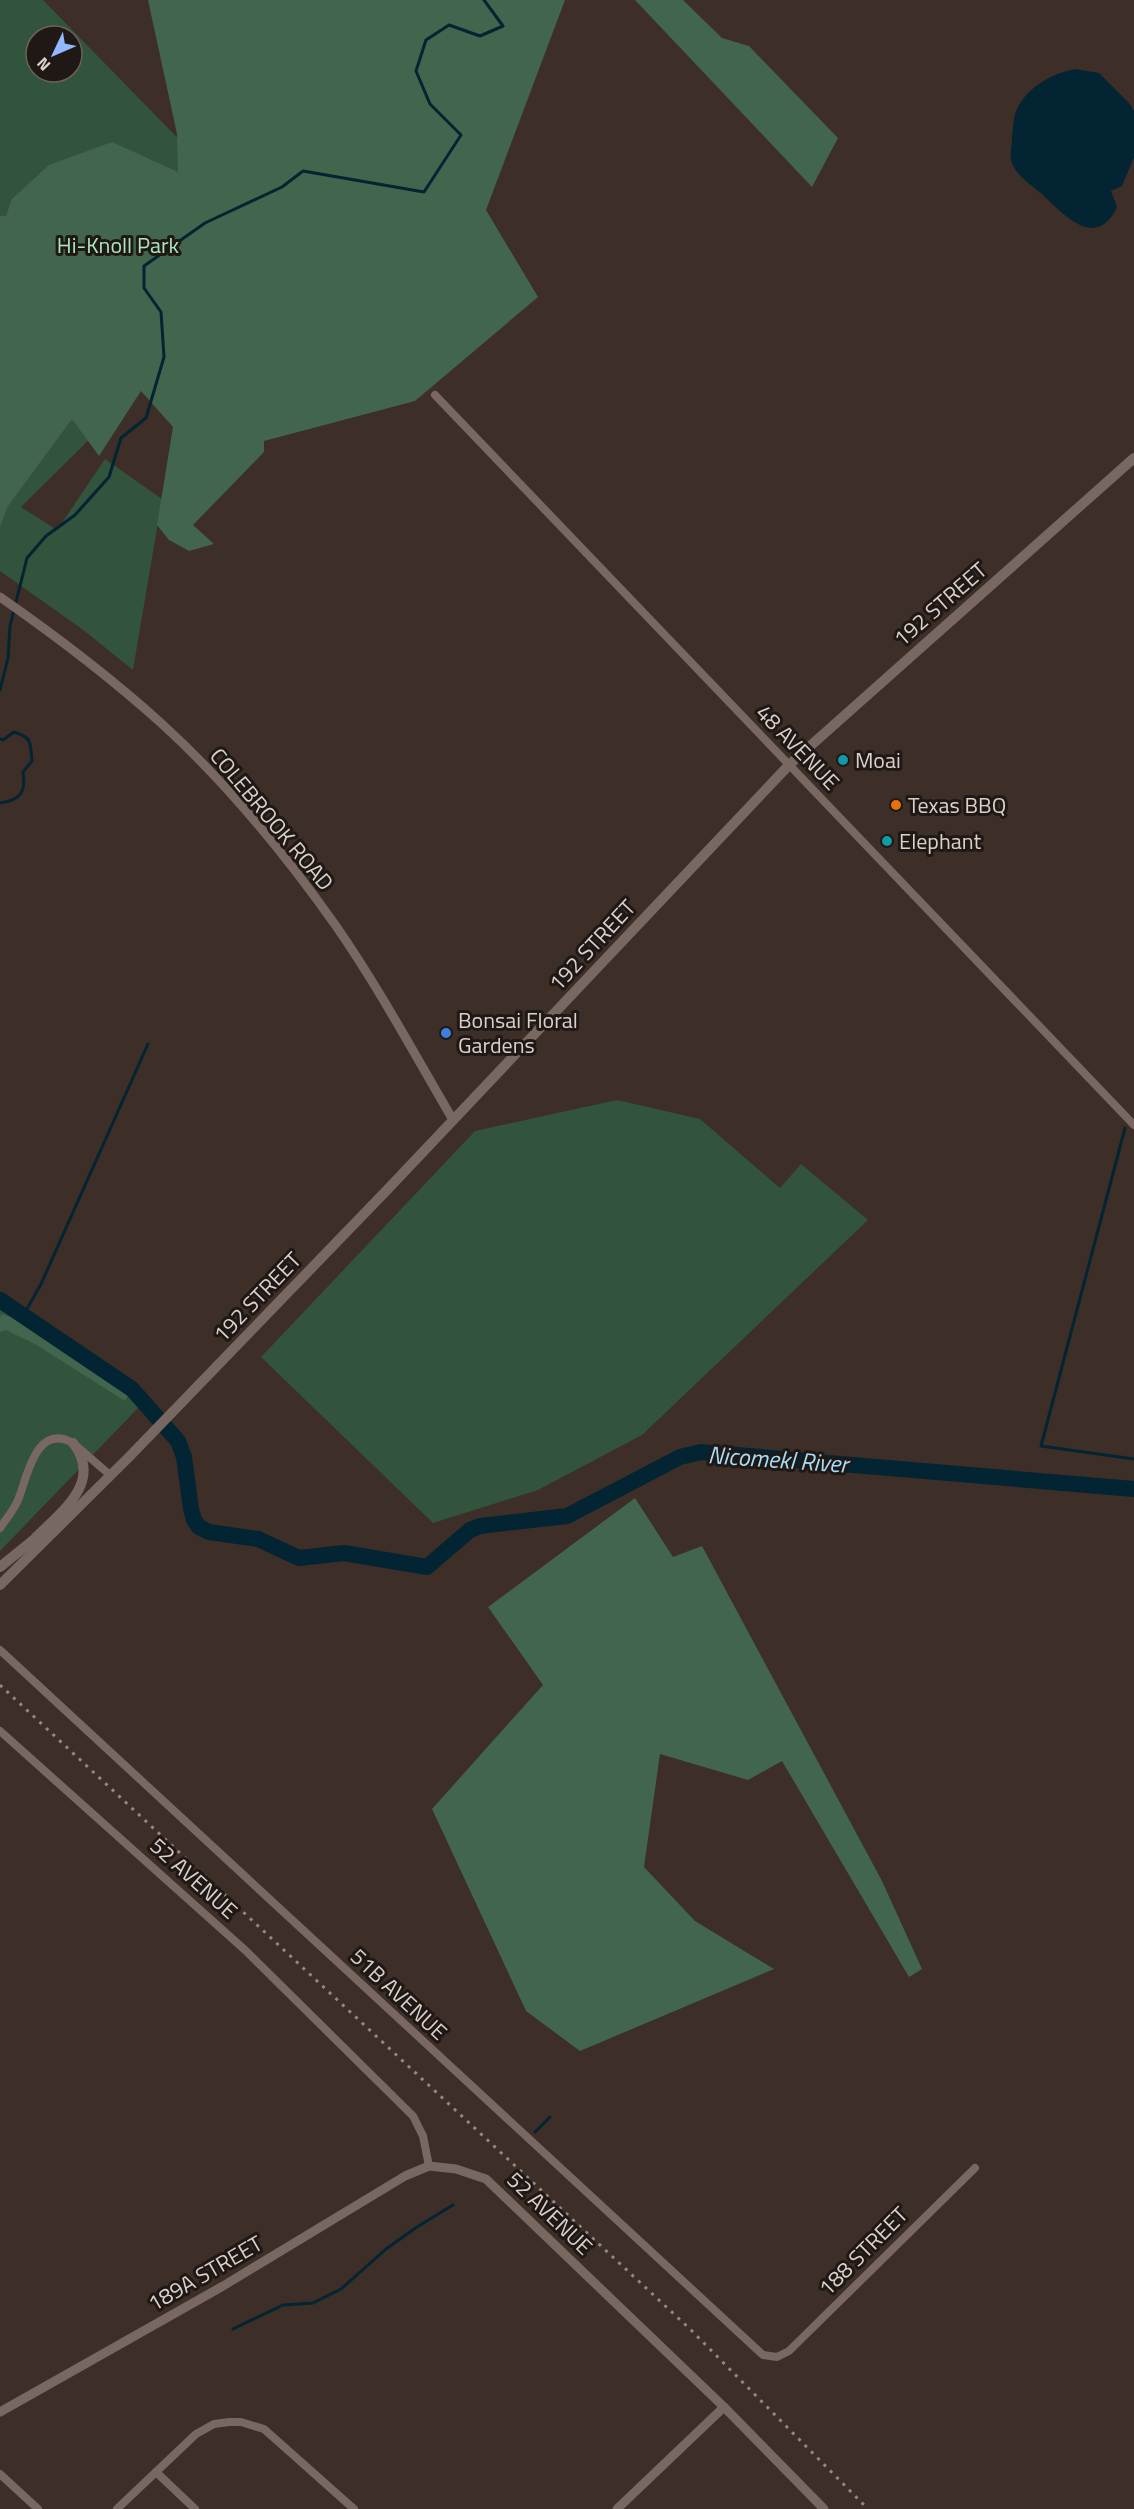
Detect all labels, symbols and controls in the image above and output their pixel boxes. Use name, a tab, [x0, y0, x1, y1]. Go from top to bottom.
north arrow	[24, 24, 84, 84]
text: N	[31, 52, 56, 77]
park label: Hi-Knoll Park	[57, 228, 180, 262]
street label: 192 STREET	[886, 553, 995, 654]
street label: 48 AVENUE	[748, 696, 848, 798]
street label: COLEBROOK ROAD	[202, 740, 342, 898]
place label: Moai	[855, 743, 901, 777]
marker: Moai	[836, 753, 850, 767]
place label: Texas BBQ	[908, 788, 1006, 822]
marker: Texas BBQ	[889, 798, 903, 812]
place label: Elephant	[899, 824, 982, 858]
marker: Elephant	[880, 834, 894, 848]
street label: 192 STREET	[540, 891, 644, 999]
place label: Bonsai Floral Gardens	[458, 1003, 578, 1062]
marker: Bonsai Floral Gardens	[439, 1026, 453, 1040]
street label: 192 STREET	[205, 1244, 309, 1350]
water label: Nicomekl River	[707, 1436, 853, 1482]
street label: 52 AVENUE	[142, 1829, 246, 1927]
street label: 51B AVENUE	[343, 1940, 455, 2048]
street label: 52 AVENUE	[499, 2163, 601, 2263]
street label: 188 STREET	[810, 2198, 916, 2304]
street label: 189A STREET	[141, 2226, 269, 2320]

